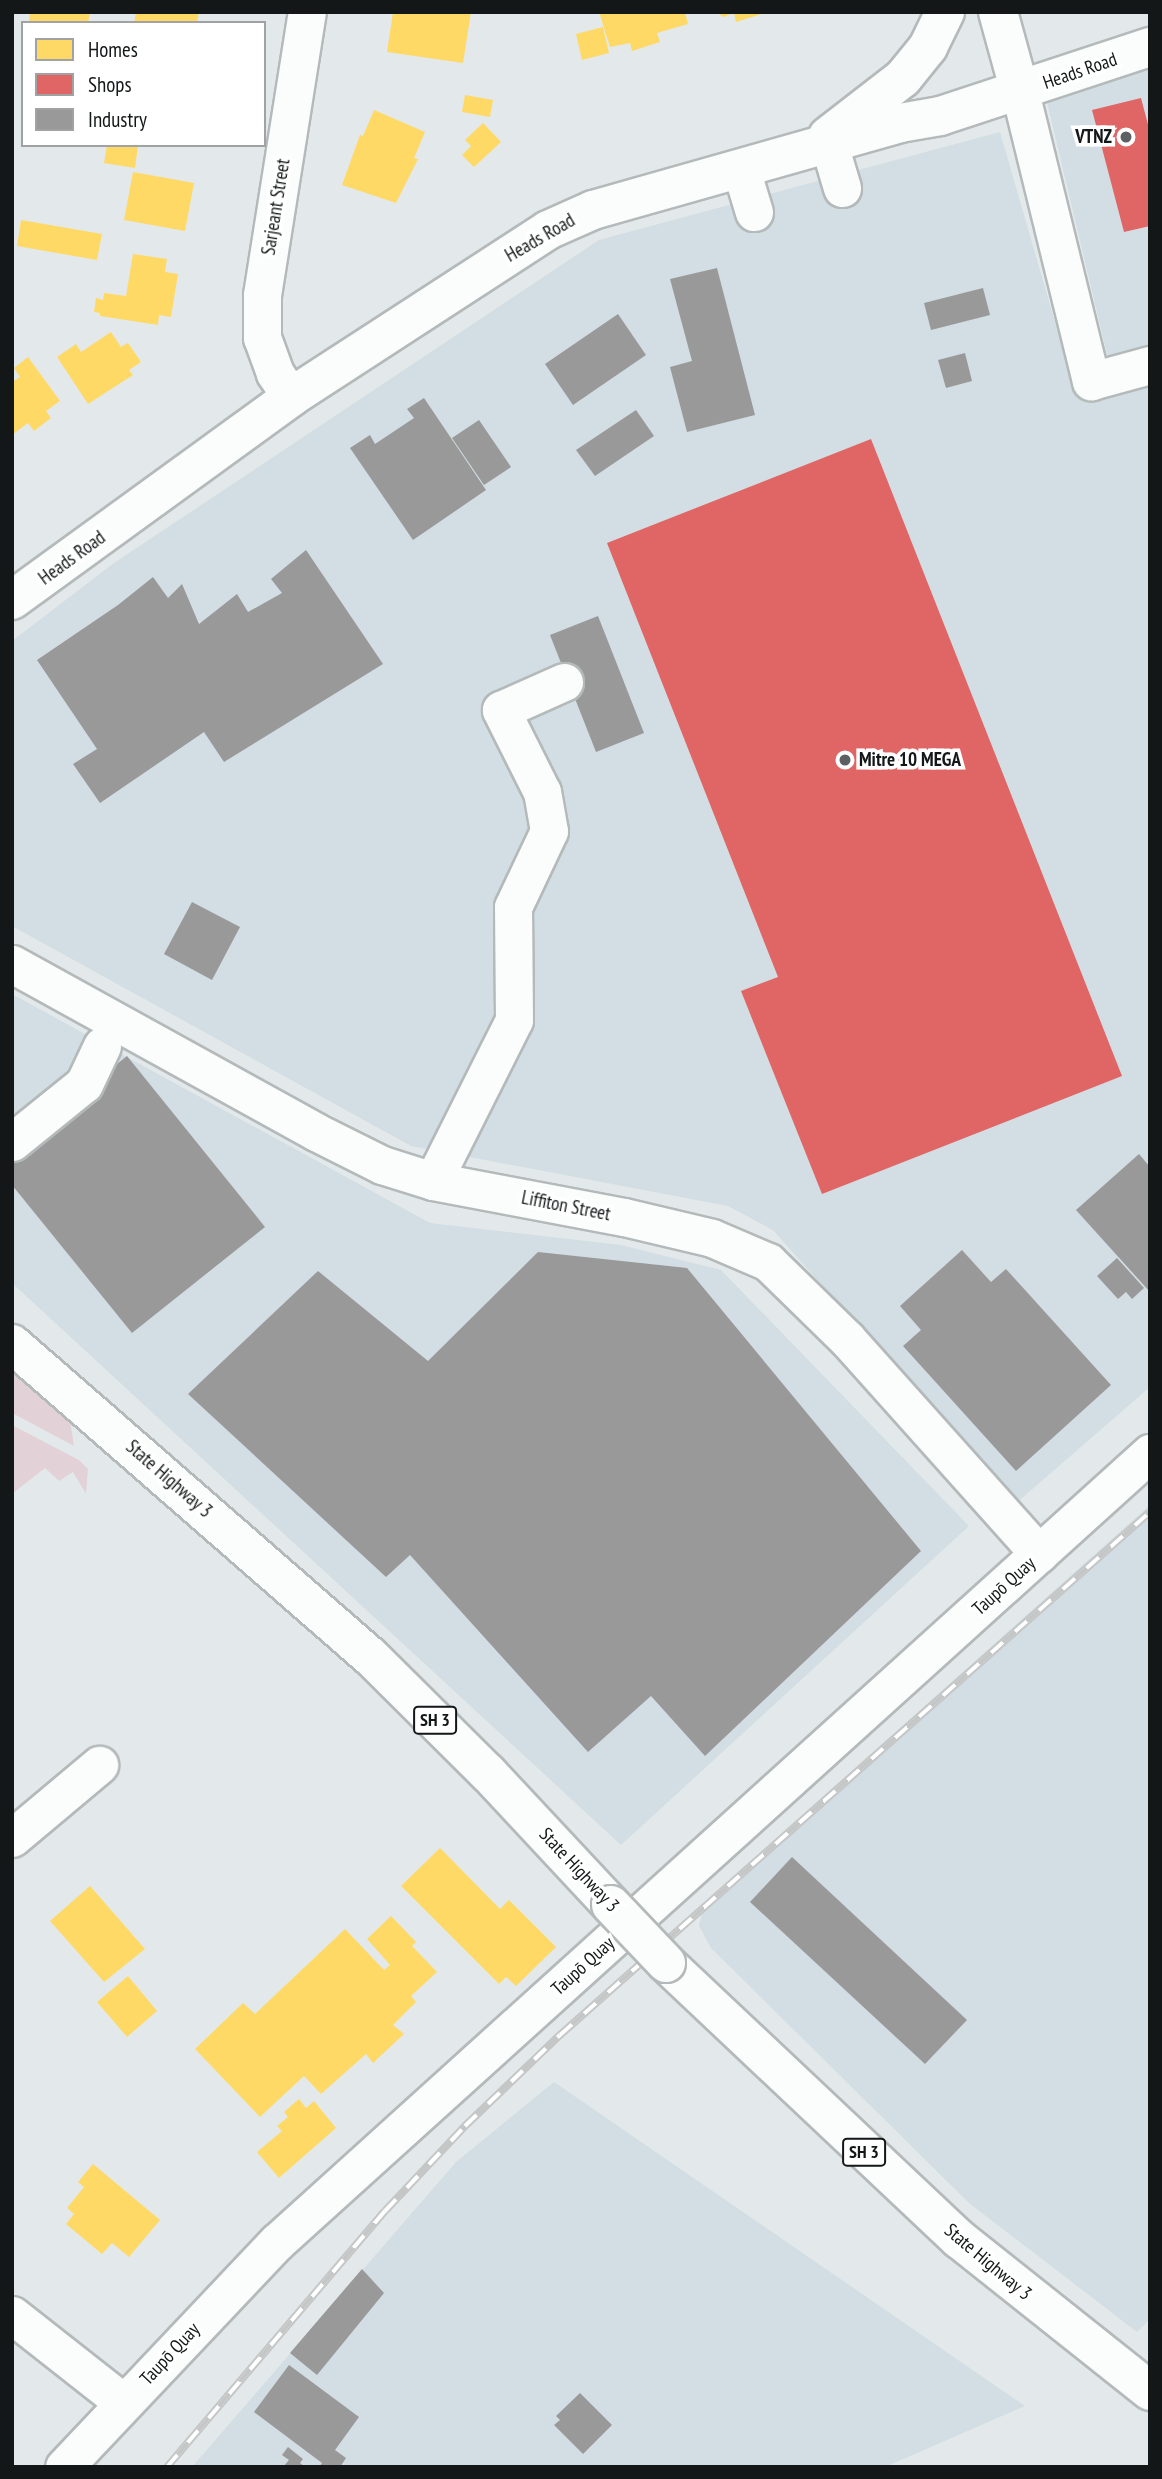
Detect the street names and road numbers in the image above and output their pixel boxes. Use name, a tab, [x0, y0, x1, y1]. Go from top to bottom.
street label: Heads Road	[1040, 48, 1120, 94]
street label: Sarjeant Street	[257, 157, 295, 257]
street label: Heads Road	[501, 209, 579, 267]
street label: Heads Road	[34, 526, 110, 590]
street label: Liffiton Street	[520, 1186, 612, 1226]
street label: State Highway 3	[121, 1435, 217, 1523]
street label: Taupō Quay	[968, 1552, 1040, 1620]
road number: SH 3	[412, 1706, 458, 1735]
street label: State Highway 3	[534, 1823, 624, 1917]
street label: Taupō Quay	[547, 1932, 619, 2000]
road number: SH 3	[841, 2138, 887, 2166]
street label: State Highway 3	[940, 2219, 1036, 2305]
street label: Taupō Quay	[136, 2318, 204, 2390]

